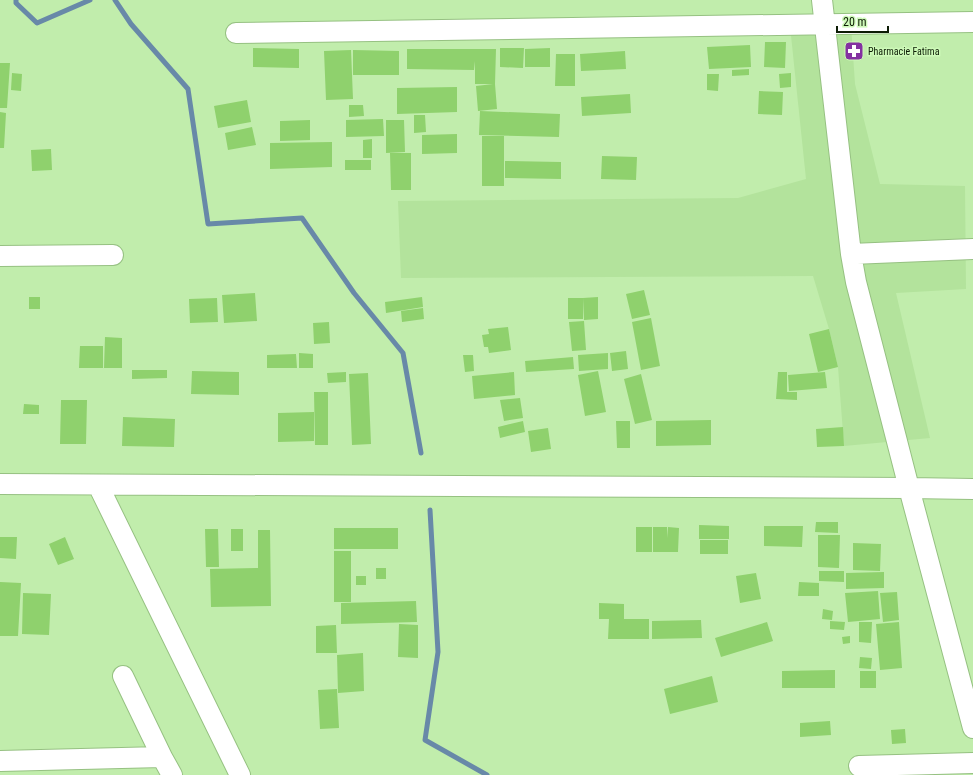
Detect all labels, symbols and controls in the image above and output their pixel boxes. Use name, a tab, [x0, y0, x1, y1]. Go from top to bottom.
scale bar	[837, 8, 888, 34]
text: 20 m	[843, 15, 867, 29]
pharmacy icon: Pharmacie Fatima	[843, 40, 865, 62]
place label: Pharmacie Fatima	[868, 46, 940, 57]

